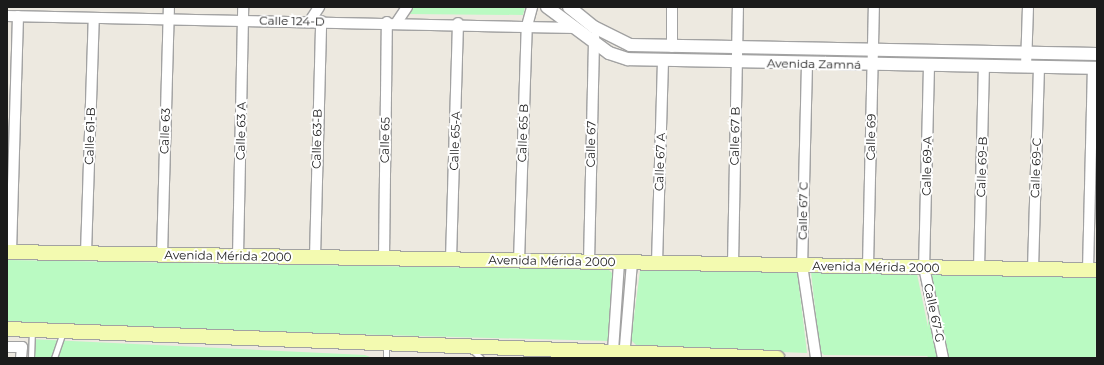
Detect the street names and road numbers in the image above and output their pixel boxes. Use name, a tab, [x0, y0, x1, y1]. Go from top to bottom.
street label: Calle 124-D	[259, 13, 325, 29]
street label: Avenida Zamná	[767, 56, 861, 72]
street label: Calle 63 A	[233, 102, 249, 160]
street label: Calle 65 B	[515, 103, 531, 163]
street label: Calle 67 B	[727, 106, 743, 166]
street label: Calle 61-B	[82, 107, 98, 165]
street label: Calle 63	[157, 108, 173, 154]
street label: Calle 63-B	[309, 109, 325, 169]
street label: Calle 65-A	[447, 111, 463, 171]
street label: Calle 69	[863, 113, 879, 161]
street label: Calle 65	[377, 117, 393, 163]
street label: Calle 67	[583, 121, 599, 167]
street label: Calle 67 A	[652, 133, 668, 191]
street label: Calle 69-A	[919, 136, 935, 196]
street label: Calle 69-B	[974, 136, 990, 198]
street label: Calle 69-C	[1028, 138, 1044, 198]
street label: Calle 67 C	[795, 182, 811, 240]
street label: Avenida Mérida 2000	[164, 248, 292, 264]
street label: Avenida Mérida 2000	[488, 253, 616, 269]
street label: Avenida Mérida 2000	[812, 259, 940, 275]
street label: Calle 67-G	[921, 282, 947, 344]

